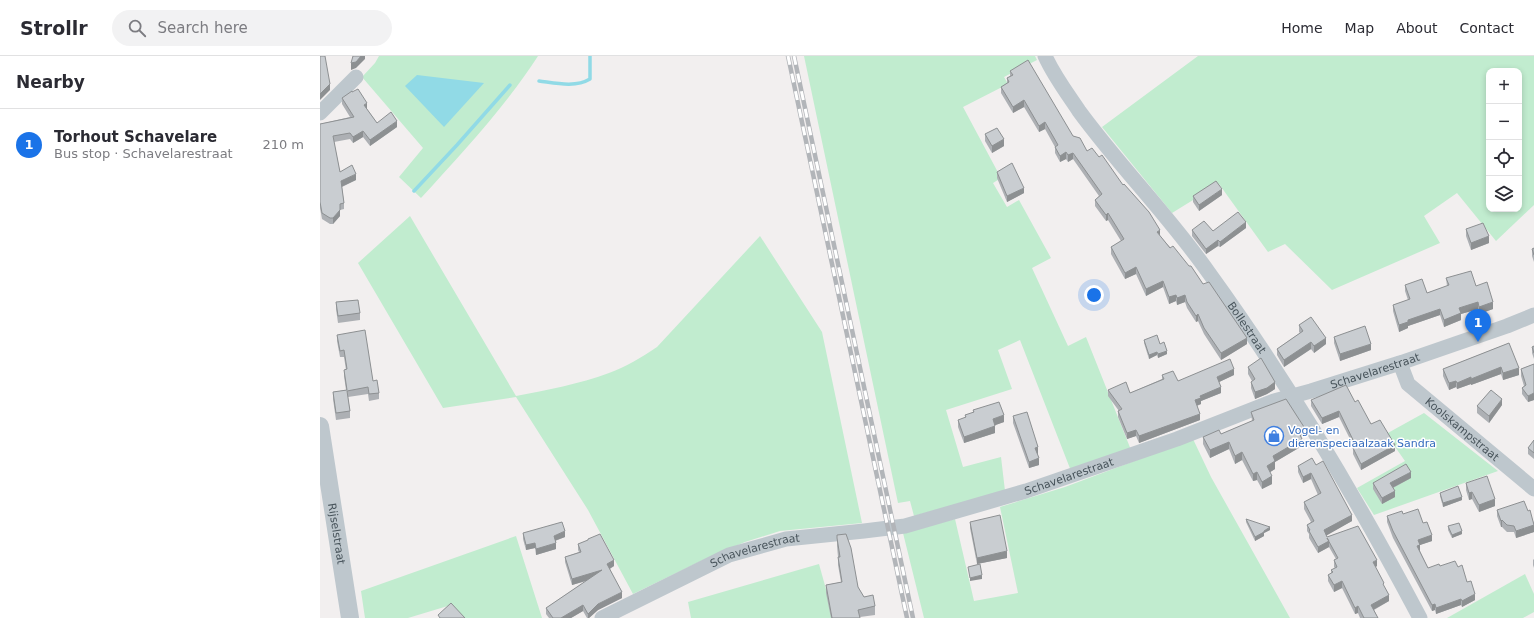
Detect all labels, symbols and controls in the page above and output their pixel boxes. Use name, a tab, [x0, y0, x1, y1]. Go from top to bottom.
search box	[112, 10, 392, 46]
text: Strollr	[20, 17, 88, 39]
icon: search	[126, 17, 148, 39]
text: Search here	[158, 19, 248, 37]
text: Home	[1281, 20, 1323, 36]
text: Map	[1345, 20, 1374, 36]
text: About	[1396, 20, 1438, 36]
text: Contact	[1460, 20, 1514, 36]
map controls	[1486, 68, 1522, 212]
button: +	[1486, 68, 1522, 104]
text: Nearby	[16, 72, 85, 92]
button: −	[1486, 104, 1522, 140]
text: Torhout Schavelare	[54, 128, 217, 146]
text: 1	[24, 137, 34, 152]
text: 210 m	[262, 137, 304, 152]
button: locate	[1486, 140, 1522, 176]
text: Bus stop · Schavelarestraat	[54, 146, 233, 161]
button: layers	[1486, 176, 1522, 212]
your location	[1084, 285, 1104, 305]
street label: Bollestraat	[1225, 299, 1270, 356]
pin: 1	[1465, 309, 1491, 342]
street label: Schavelarestraat	[1329, 350, 1422, 391]
street label: Koolskampstraat	[1423, 395, 1502, 464]
place label: Vogel- en dierenspeciaalzaak Sandra	[1288, 424, 1436, 450]
shop icon: Vogel- en dierenspeciaalzaak Sandra	[1263, 425, 1285, 447]
street label: Schavelarestraat	[1023, 455, 1116, 498]
street label: Rijselstraat	[326, 502, 348, 566]
street label: Schavelarestraat	[708, 531, 801, 570]

